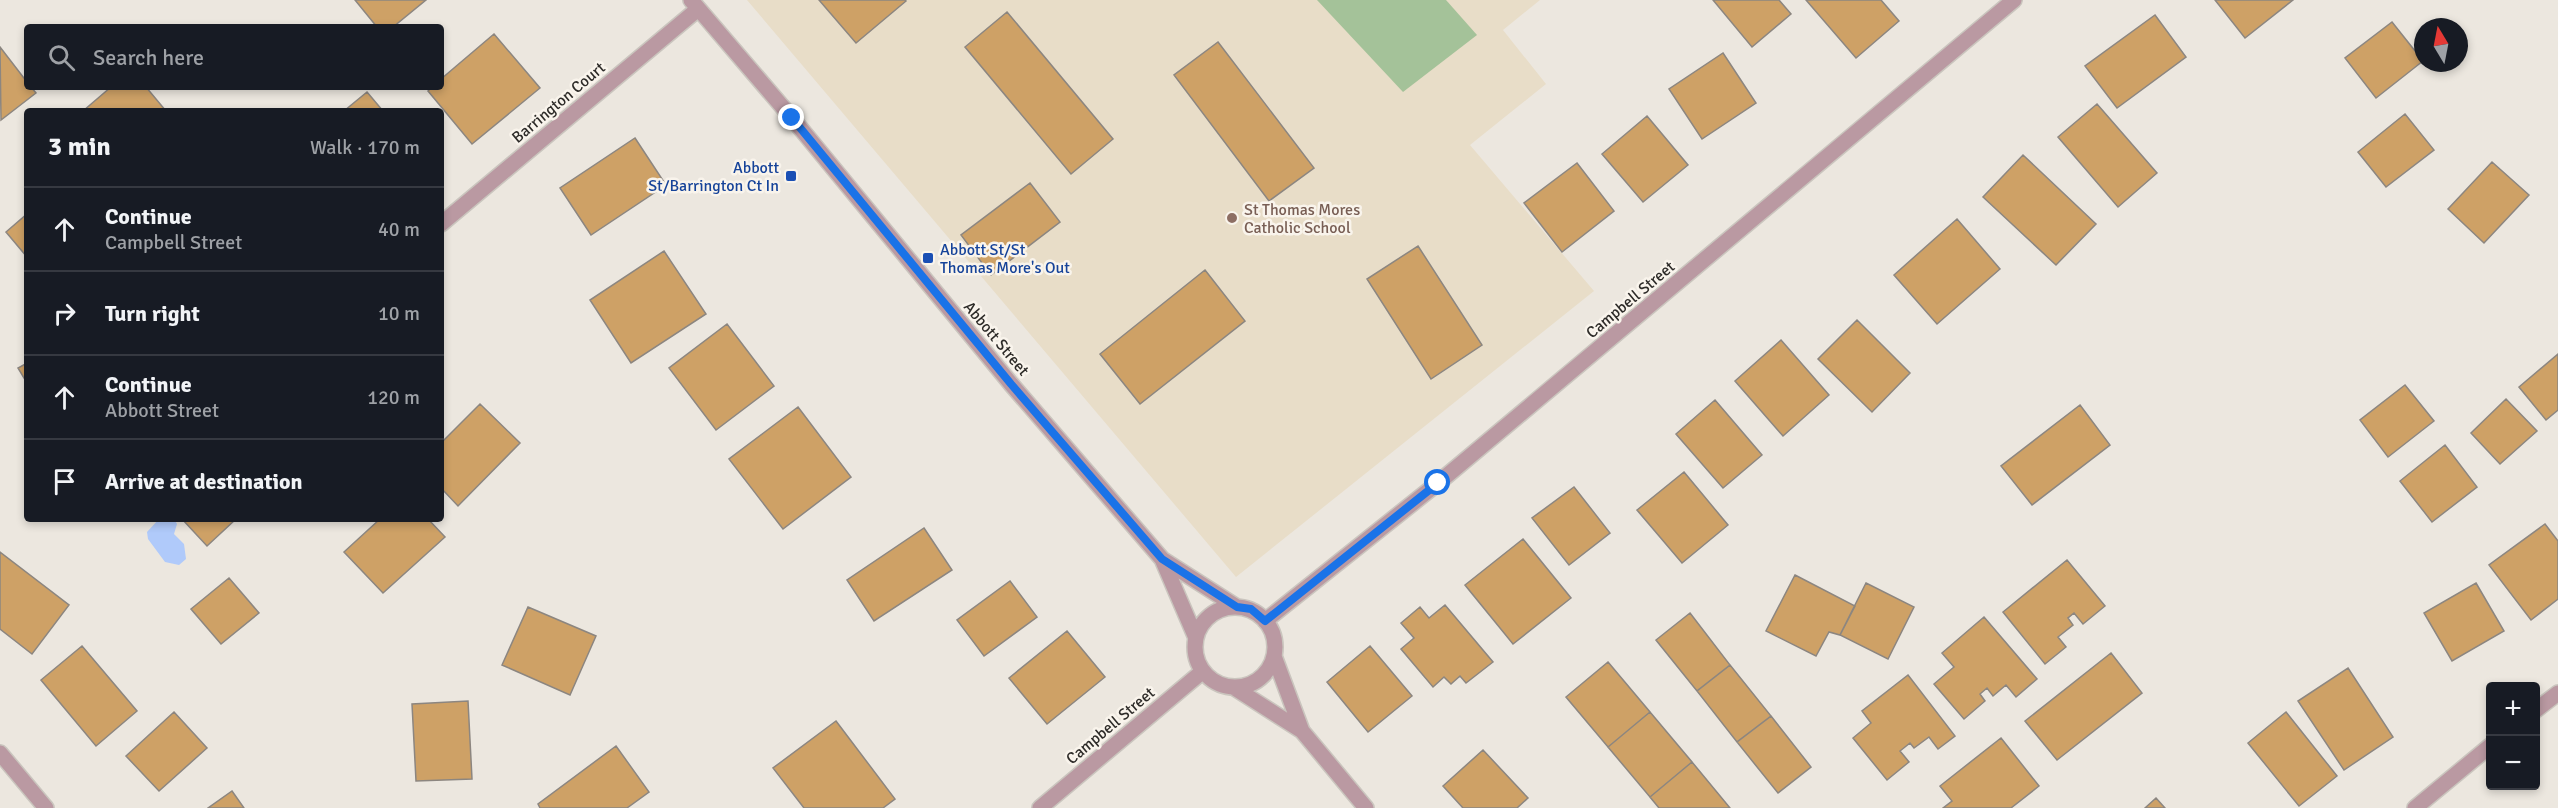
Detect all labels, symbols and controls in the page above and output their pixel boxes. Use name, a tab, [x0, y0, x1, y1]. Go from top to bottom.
north arrow	[2414, 18, 2468, 72]
search box	[24, 24, 444, 90]
icon: search	[45, 41, 78, 74]
text: Search here	[93, 44, 204, 71]
street label: Barrington Court	[508, 58, 610, 148]
route end	[778, 104, 804, 130]
text: 3 min	[48, 131, 111, 163]
text: Walk · 170 m	[310, 135, 420, 160]
place label: Abbott St/Barrington Ct In	[648, 158, 779, 196]
marker: Abbott St/Barrington Ct In	[784, 169, 798, 183]
place label: St Thomas Mores Catholic School	[1244, 200, 1360, 238]
text: Continue	[105, 203, 192, 230]
marker: St Thomas Mores Catholic School	[1225, 211, 1239, 225]
icon: ahead	[48, 213, 81, 246]
text: 40 m	[378, 217, 420, 242]
text: Campbell Street	[105, 230, 242, 255]
place label: Abbott St/St Thomas More's Out	[940, 240, 1070, 278]
marker: Abbott St/St Thomas More's Out	[921, 251, 935, 265]
street label: Campbell Street	[1582, 257, 1679, 343]
icon: right	[48, 297, 81, 330]
street label: Abbott Street	[959, 297, 1033, 380]
text: Turn right	[105, 300, 200, 327]
text: 10 m	[378, 301, 420, 326]
text: Continue	[105, 371, 192, 398]
icon: ahead	[48, 381, 81, 414]
text: 120 m	[367, 385, 420, 410]
text: Abbott Street	[105, 398, 219, 423]
icon: arrive	[48, 465, 81, 498]
text: Arrive at destination	[105, 468, 302, 495]
route start	[1424, 469, 1450, 495]
map controls	[2486, 682, 2540, 790]
button: +	[2486, 682, 2540, 736]
street label: Campbell Street	[1062, 683, 1159, 769]
button: −	[2486, 736, 2540, 790]

